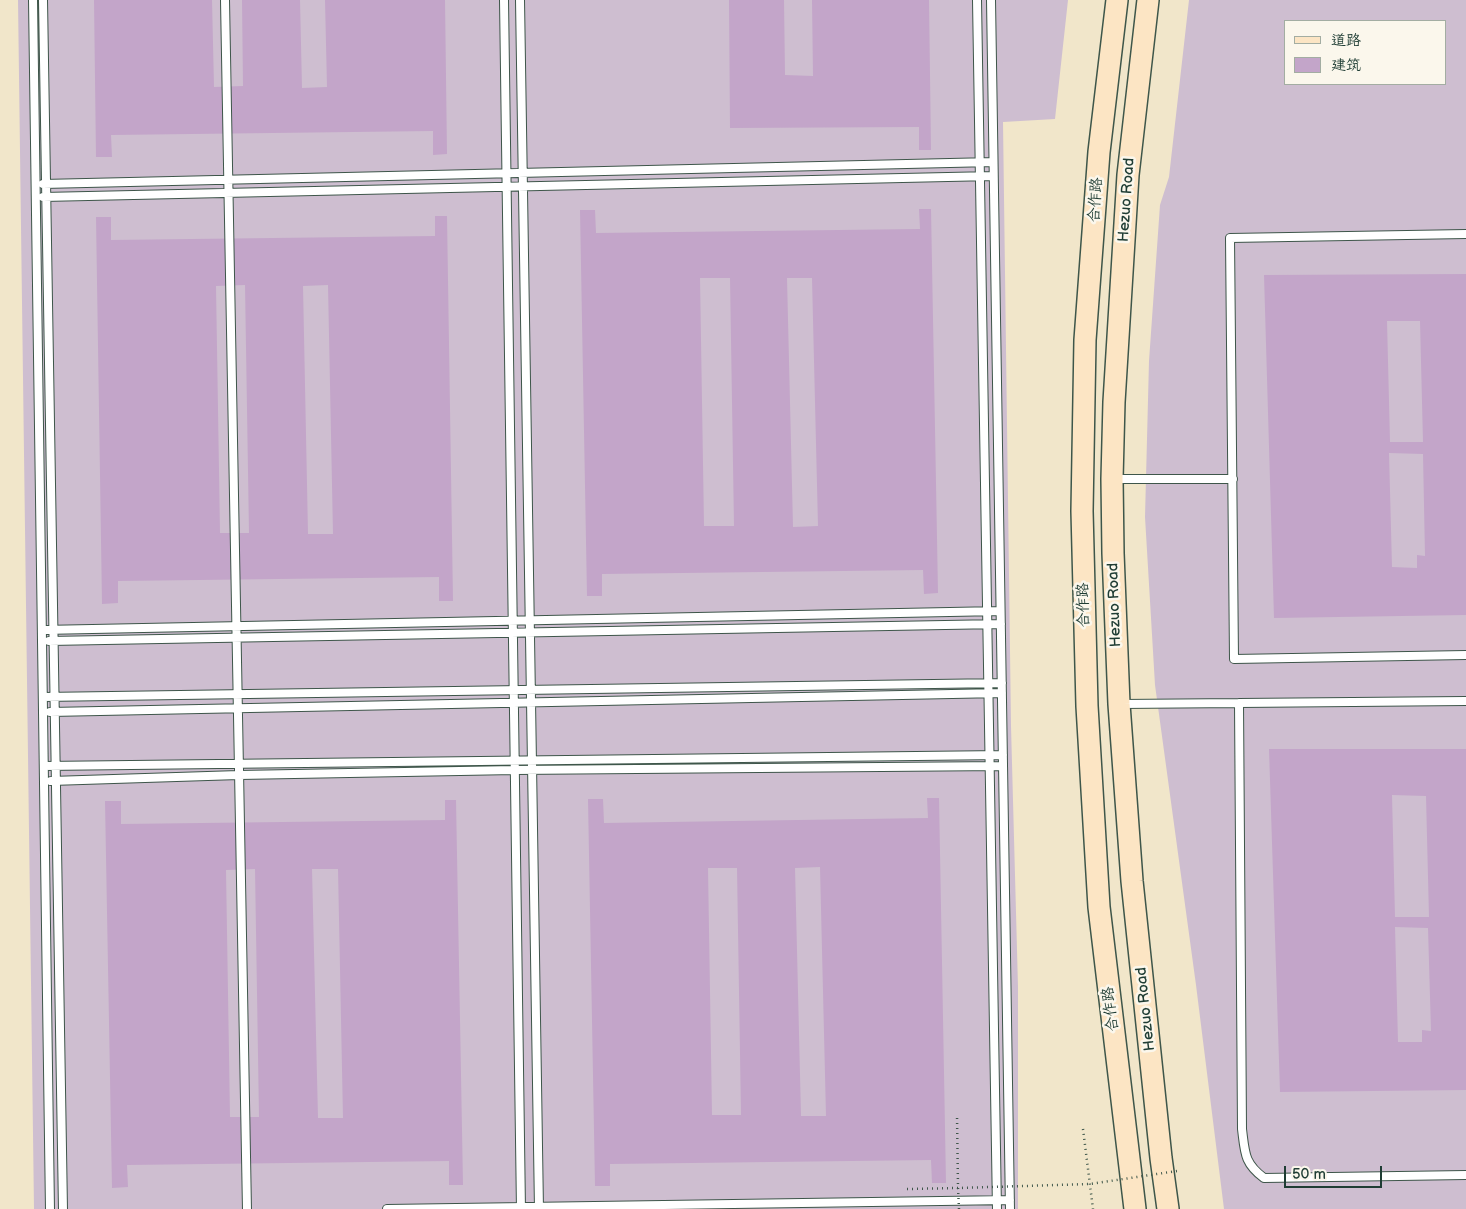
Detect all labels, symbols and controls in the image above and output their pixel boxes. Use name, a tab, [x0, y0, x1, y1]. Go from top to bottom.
legend	[1284, 20, 1446, 85]
text: 道路	[1331, 31, 1361, 50]
text: 建筑	[1331, 56, 1361, 75]
street label: Hezuo Road	[1115, 157, 1139, 243]
street label: 合作路	[1085, 177, 1107, 223]
street label: Hezuo Road	[1105, 563, 1125, 647]
street label: 合作路	[1075, 582, 1093, 628]
street label: Hezuo Road	[1133, 966, 1159, 1052]
street label: 合作路	[1099, 986, 1123, 1032]
scale bar	[1286, 1156, 1384, 1188]
text: 50 m	[1292, 1165, 1326, 1184]

